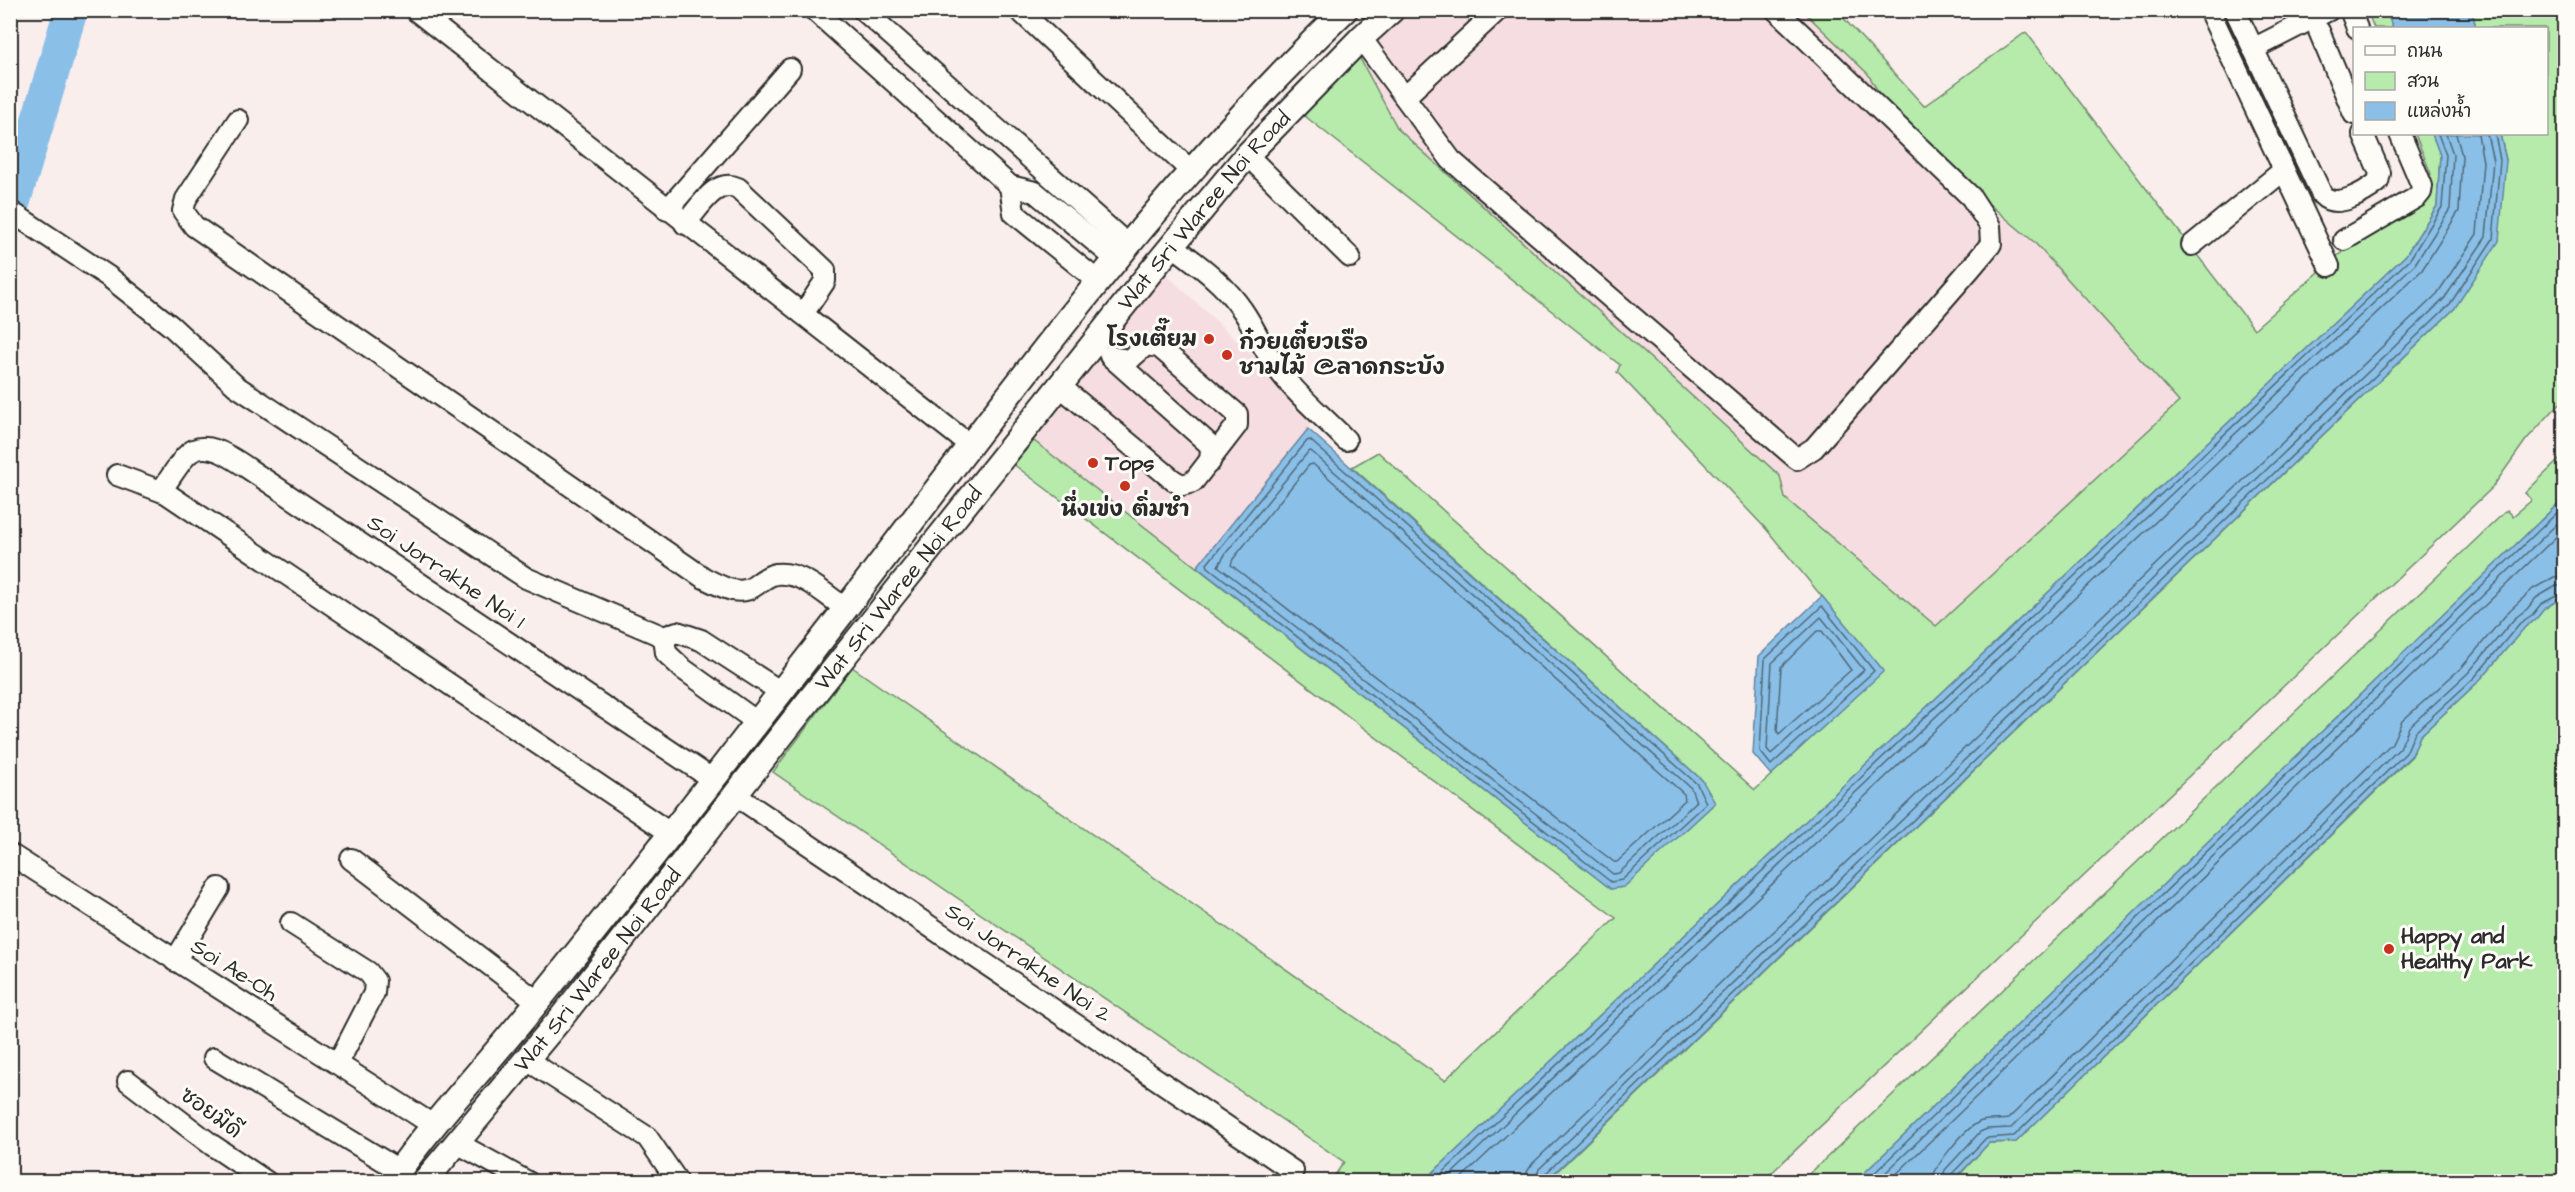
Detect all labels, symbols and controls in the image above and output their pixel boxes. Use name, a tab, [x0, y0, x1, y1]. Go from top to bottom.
legend	[2353, 27, 2548, 135]
text: ถนน	[2407, 39, 2442, 64]
text: สวน	[2407, 69, 2439, 94]
text: แหล่งน้ำ	[2407, 94, 2471, 124]
street label: Wat Sri Waree Noi Road	[1110, 104, 1298, 317]
place label: โรงเตี๊ยม	[1106, 317, 1197, 355]
place label: ก๋วยเตี๋ยวเรือ ชามไม้ @ลาดกระบัง	[1239, 320, 1445, 383]
marker: โรงเตี๊ยม	[1202, 332, 1216, 346]
marker: ก๋วยเตี๋ยวเรือ ชามไม้ @ลาดกระบัง	[1220, 348, 1234, 362]
place label: Tops	[1104, 448, 1154, 479]
marker: Tops	[1086, 456, 1100, 470]
street label: Wat Sri Waree Noi Road	[807, 479, 990, 697]
marker: นึ่งเข่ง ติ่มซำ	[1118, 479, 1132, 493]
place label: นึ่งเข่ง ติ่มซำ	[1061, 489, 1189, 525]
street label: Soi Jorrakhe Noi 1	[361, 508, 531, 637]
street label: Wat Sri Waree Noi Road	[506, 861, 688, 1079]
street label: Soi Jorrakhe Noi 2	[939, 896, 1117, 1030]
place label: Happy and Healthy Park	[2401, 921, 2533, 979]
street label: Soi Ae-Oh	[185, 931, 283, 1009]
marker: Happy and Healthy Park	[2382, 942, 2396, 956]
street label: ซอยมีดี	[173, 1080, 249, 1146]

